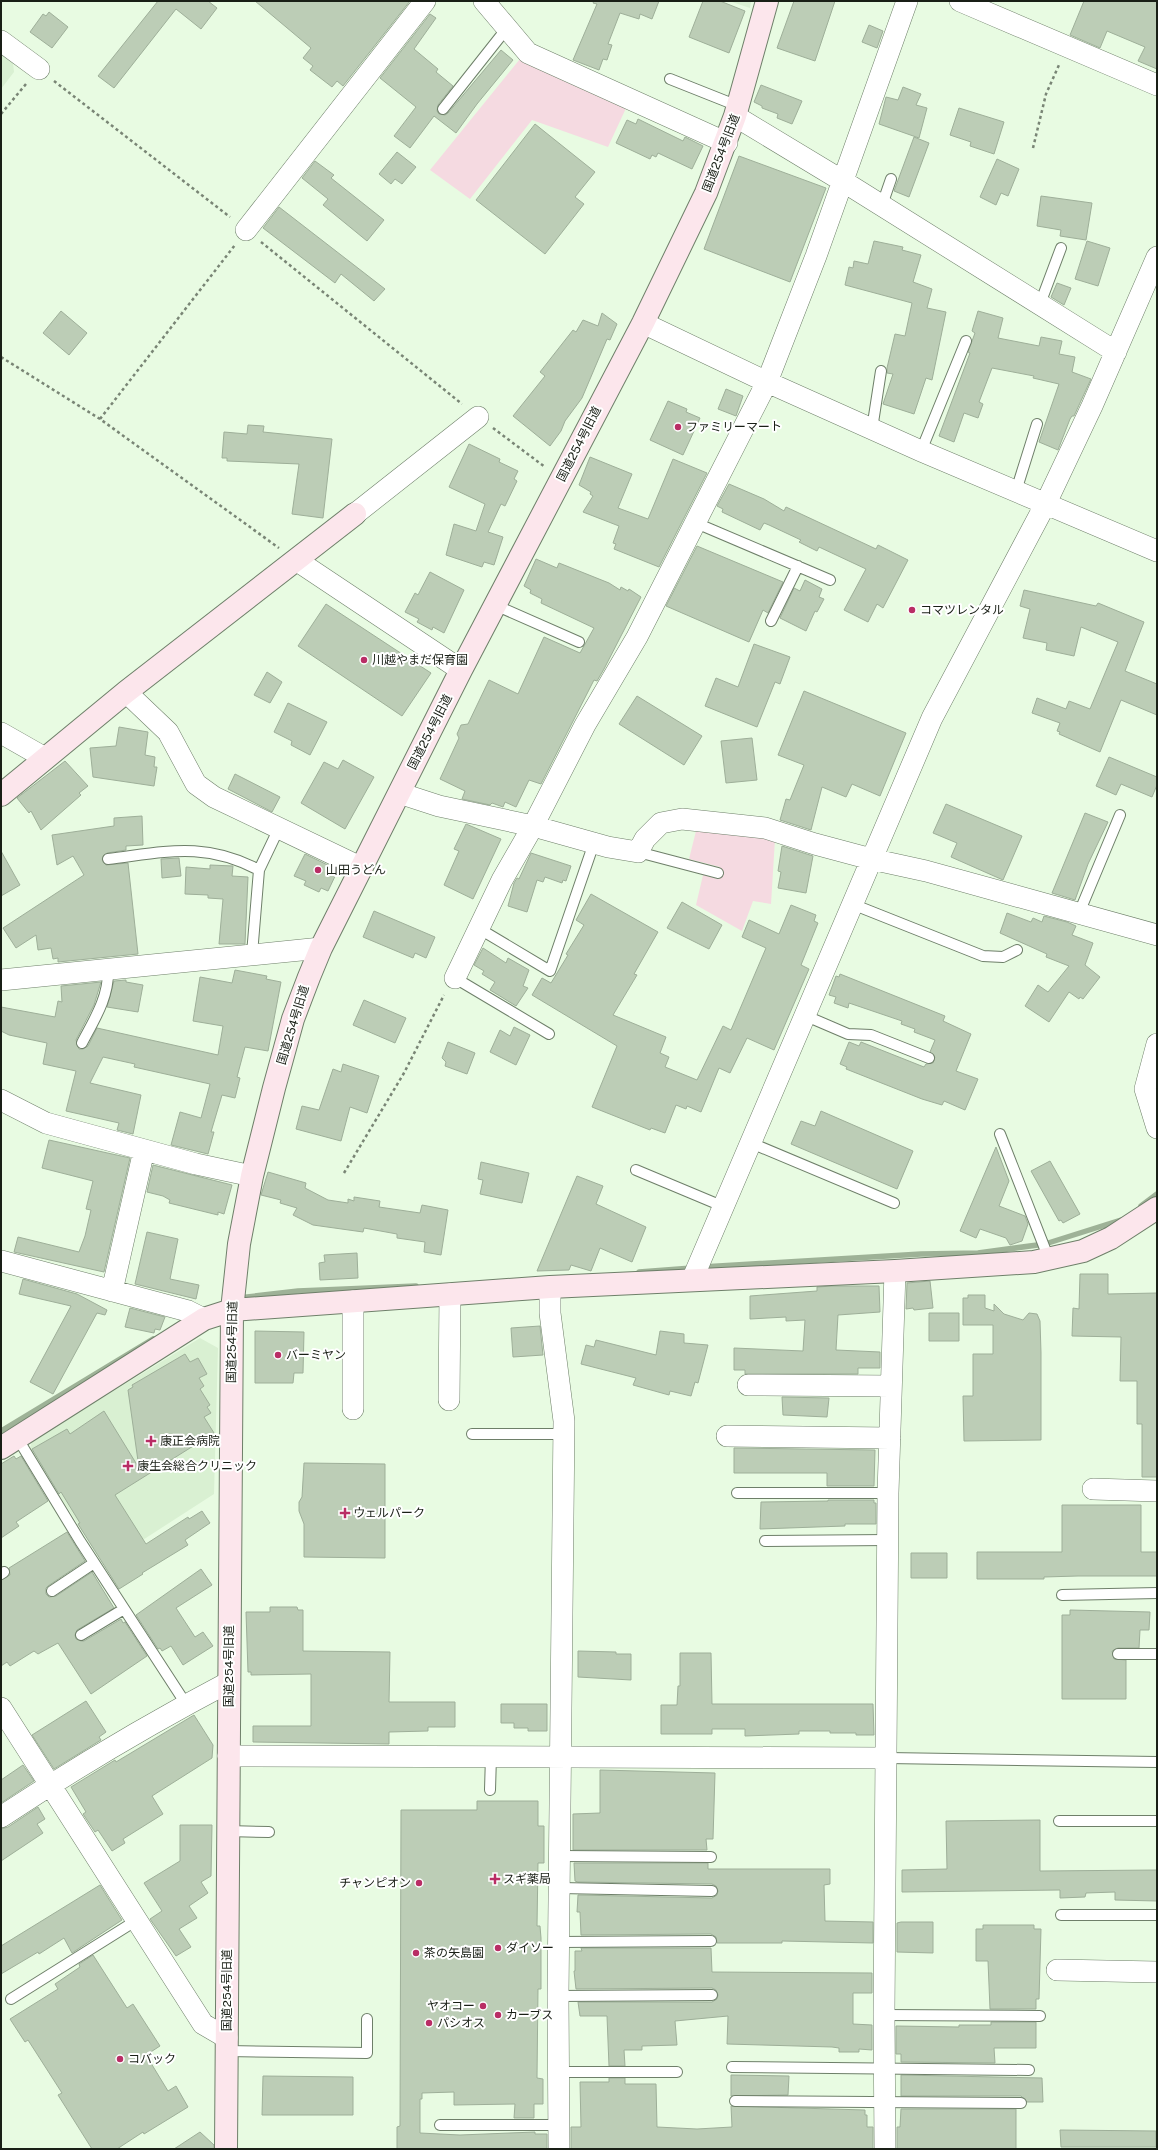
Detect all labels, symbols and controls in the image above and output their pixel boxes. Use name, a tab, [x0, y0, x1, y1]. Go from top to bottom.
street label: 国道254号旧道	[700, 112, 742, 194]
street label: 国道254号旧道	[554, 404, 604, 484]
place label: ファミリーマート	[686, 420, 782, 434]
marker: ファミリーマート	[673, 422, 683, 432]
place label: コマツレンタル	[920, 603, 1004, 617]
marker: コマツレンタル	[907, 605, 917, 615]
place label: 川越やまだ保育園	[372, 653, 468, 667]
marker: 川越やまだ保育園	[359, 655, 369, 665]
street label: 国道254号旧道	[405, 692, 455, 772]
place label: 山田うどん	[326, 863, 386, 877]
marker: 山田うどん	[313, 865, 323, 875]
street label: 国道254号旧道	[274, 984, 312, 1066]
street label: 国道254号旧道	[224, 1301, 240, 1383]
place label: バーミヤン	[286, 1348, 346, 1362]
marker: バーミヤン	[273, 1350, 283, 1360]
place label: 康正会病院	[160, 1434, 220, 1448]
marker: 康正会病院	[145, 1435, 157, 1447]
place label: 康生会総合クリニック	[137, 1459, 257, 1473]
marker: 康生会総合クリニック	[122, 1460, 134, 1472]
place label: ウェルパーク	[353, 1506, 425, 1520]
marker: ウェルパーク	[340, 1508, 350, 1518]
street label: 国道254号旧道	[222, 1625, 236, 1707]
place label: スギ薬局	[503, 1872, 551, 1886]
marker: スギ薬局	[490, 1874, 500, 1884]
place label: チャンピオン	[339, 1876, 411, 1890]
marker: チャンピオン	[414, 1878, 424, 1888]
place label: ダイソー	[506, 1941, 554, 1955]
marker: ダイソー	[493, 1943, 503, 1953]
place label: 茶の矢島園	[424, 1946, 484, 1960]
marker: 茶の矢島園	[411, 1948, 421, 1958]
street label: 国道254号旧道	[220, 1949, 234, 2031]
place label: ヤオコー	[427, 1999, 475, 2013]
marker: ヤオコー	[478, 2001, 488, 2011]
place label: カーブス	[506, 2008, 553, 2022]
marker: カーブス	[493, 2010, 503, 2020]
place label: パシオス	[437, 2016, 485, 2030]
marker: パシオス	[424, 2018, 434, 2028]
place label: コバック	[128, 2052, 176, 2066]
marker: コバック	[115, 2054, 125, 2064]

